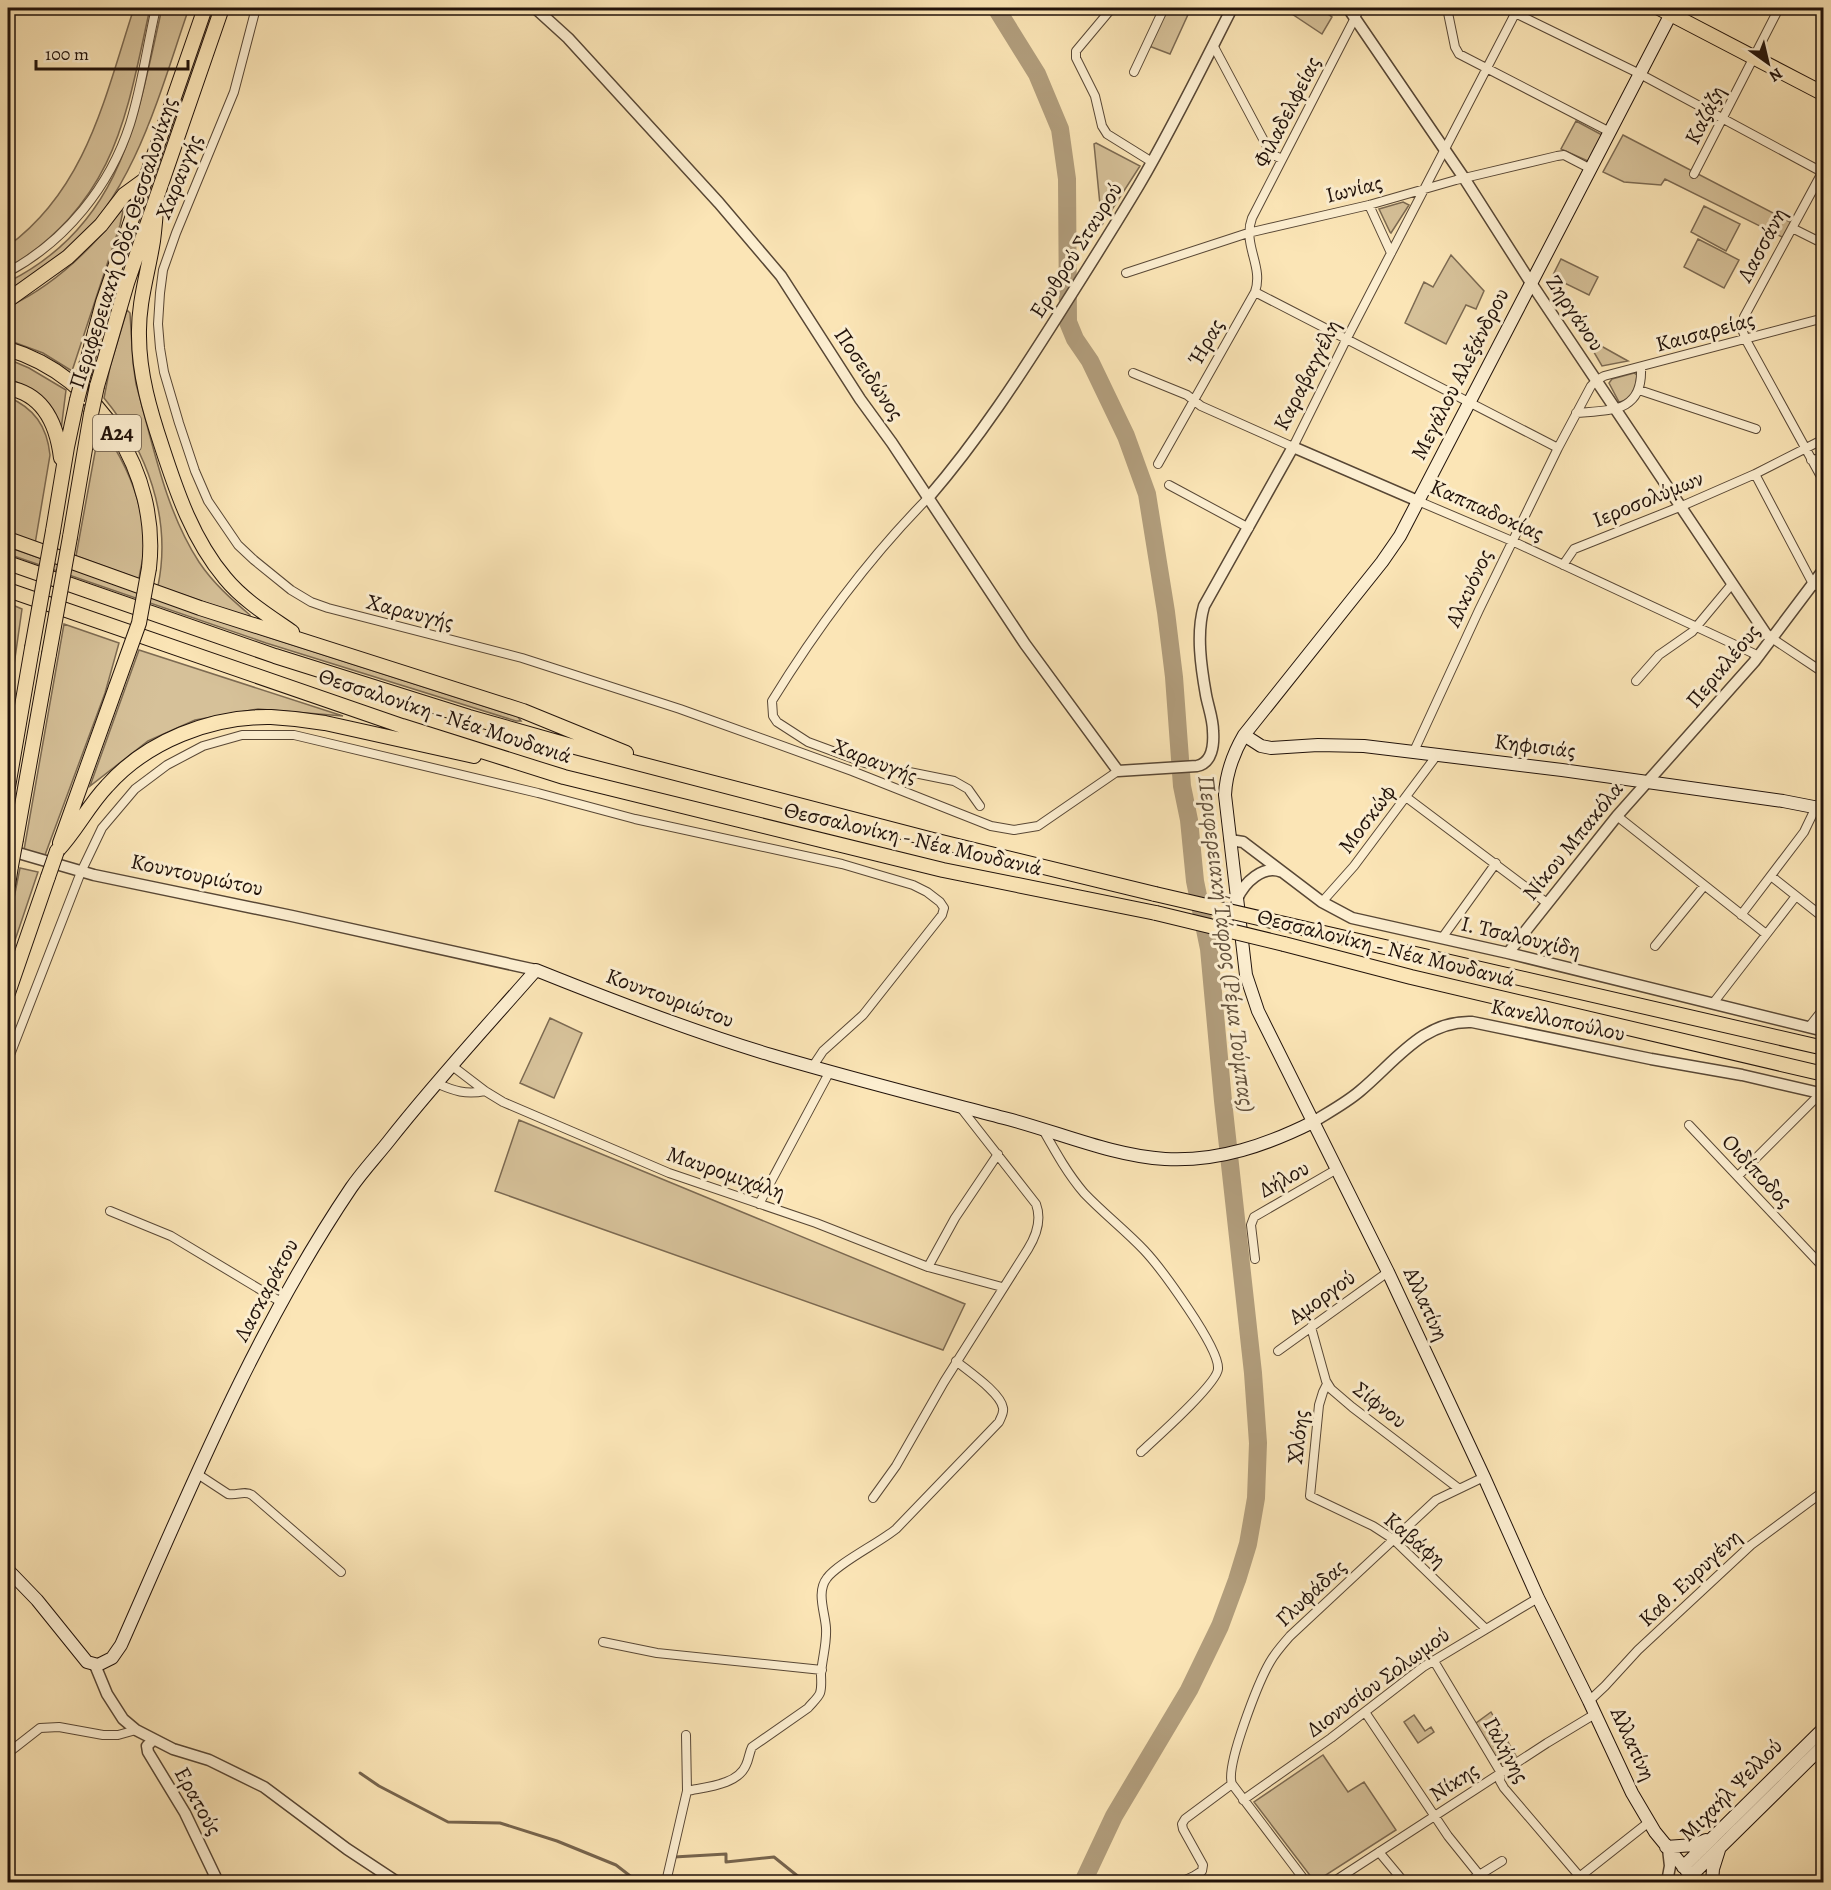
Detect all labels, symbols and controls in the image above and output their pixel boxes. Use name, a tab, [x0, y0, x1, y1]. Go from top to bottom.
scale bar	[36, 33, 188, 71]
north arrow	[1738, 33, 1798, 93]
text: 100 m	[45, 42, 89, 66]
street label: Φιλαδελφείας	[1246, 51, 1328, 173]
text: N	[1765, 62, 1787, 87]
street label: Καζάζη	[1677, 80, 1733, 150]
street label: Περιφερειακή Οδός Θεσσαλονίκης	[62, 93, 184, 393]
street label: Χαραυγής	[148, 130, 210, 224]
street label: Ιωνίας	[1323, 168, 1385, 210]
street label: Ερυθρού Σταυρού	[1022, 176, 1130, 324]
street label: Λασσάνη	[1729, 203, 1794, 288]
street label: Ζηργάνου	[1538, 269, 1612, 357]
street label: Μεγάλου Αλεξάνδρου	[1404, 283, 1516, 465]
street label: Καισαρείας	[1652, 304, 1758, 360]
street label: Ήρας	[1181, 313, 1231, 371]
street label: Καραβαγγέλη	[1266, 314, 1348, 436]
street label: Ποσειδώνος	[827, 322, 911, 426]
road number: Α24	[93, 415, 141, 451]
street label: Ιεροσολύμων	[1588, 463, 1708, 535]
street label: Καππαδοκίας	[1425, 472, 1549, 548]
street label: Αλκυόνος	[1438, 544, 1500, 633]
street label: Χαραυγής	[363, 587, 457, 637]
street label: Περικλέους	[1679, 617, 1767, 715]
street label: Θεσσαλονίκη - Νέα Μουδανιά	[315, 661, 575, 771]
street label: Κηφισιάς	[1493, 726, 1577, 766]
street label: Χαραυγής	[828, 731, 922, 791]
water label: Περιφερειακή Τάφρος (Ρέμα Τούμπας)	[1190, 773, 1264, 1115]
street label: Νίκου Μπακόλα	[1516, 775, 1631, 907]
street label: Μοσκώφ	[1331, 778, 1403, 860]
street label: Θεσσαλονίκη - Νέα Μουδανιά	[781, 795, 1045, 883]
street label: Κουντουριώτου	[128, 846, 266, 904]
street label: Θεσσαλονίκη - Νέα Μουδανιά	[1254, 901, 1518, 995]
street label: Ι. Τσαλουχίδη	[1458, 909, 1584, 965]
street label: Κουντουριώτου	[602, 961, 738, 1035]
street label: Κανελλοπούλου	[1488, 991, 1628, 1049]
street label: Οιδίποδος	[1715, 1127, 1799, 1215]
street label: Μαυρομιχάλη	[663, 1139, 789, 1207]
street label: Δήλου	[1253, 1153, 1315, 1205]
street label: Λασκαράτου	[226, 1233, 306, 1348]
street label: Αλλατίνη	[1395, 1261, 1456, 1346]
street label: Αμοργού	[1282, 1262, 1362, 1332]
street label: Σίφνου	[1347, 1374, 1413, 1436]
street label: Χλόης	[1280, 1408, 1316, 1466]
street label: Καβάφη	[1377, 1505, 1453, 1575]
street label: Καθ. Ευρυγένη	[1632, 1523, 1748, 1633]
street label: Γλυφάδας	[1269, 1552, 1353, 1634]
street label: Διονυσίου Σολωμού	[1300, 1620, 1456, 1744]
street label: Αλλατίνη	[1602, 1701, 1663, 1786]
street label: Γαλήνης	[1476, 1712, 1536, 1788]
street label: Μιχαήλ Ψελλού	[1673, 1732, 1789, 1848]
street label: Νίκης	[1424, 1755, 1484, 1809]
street label: Ερατούς	[167, 1761, 229, 1841]

